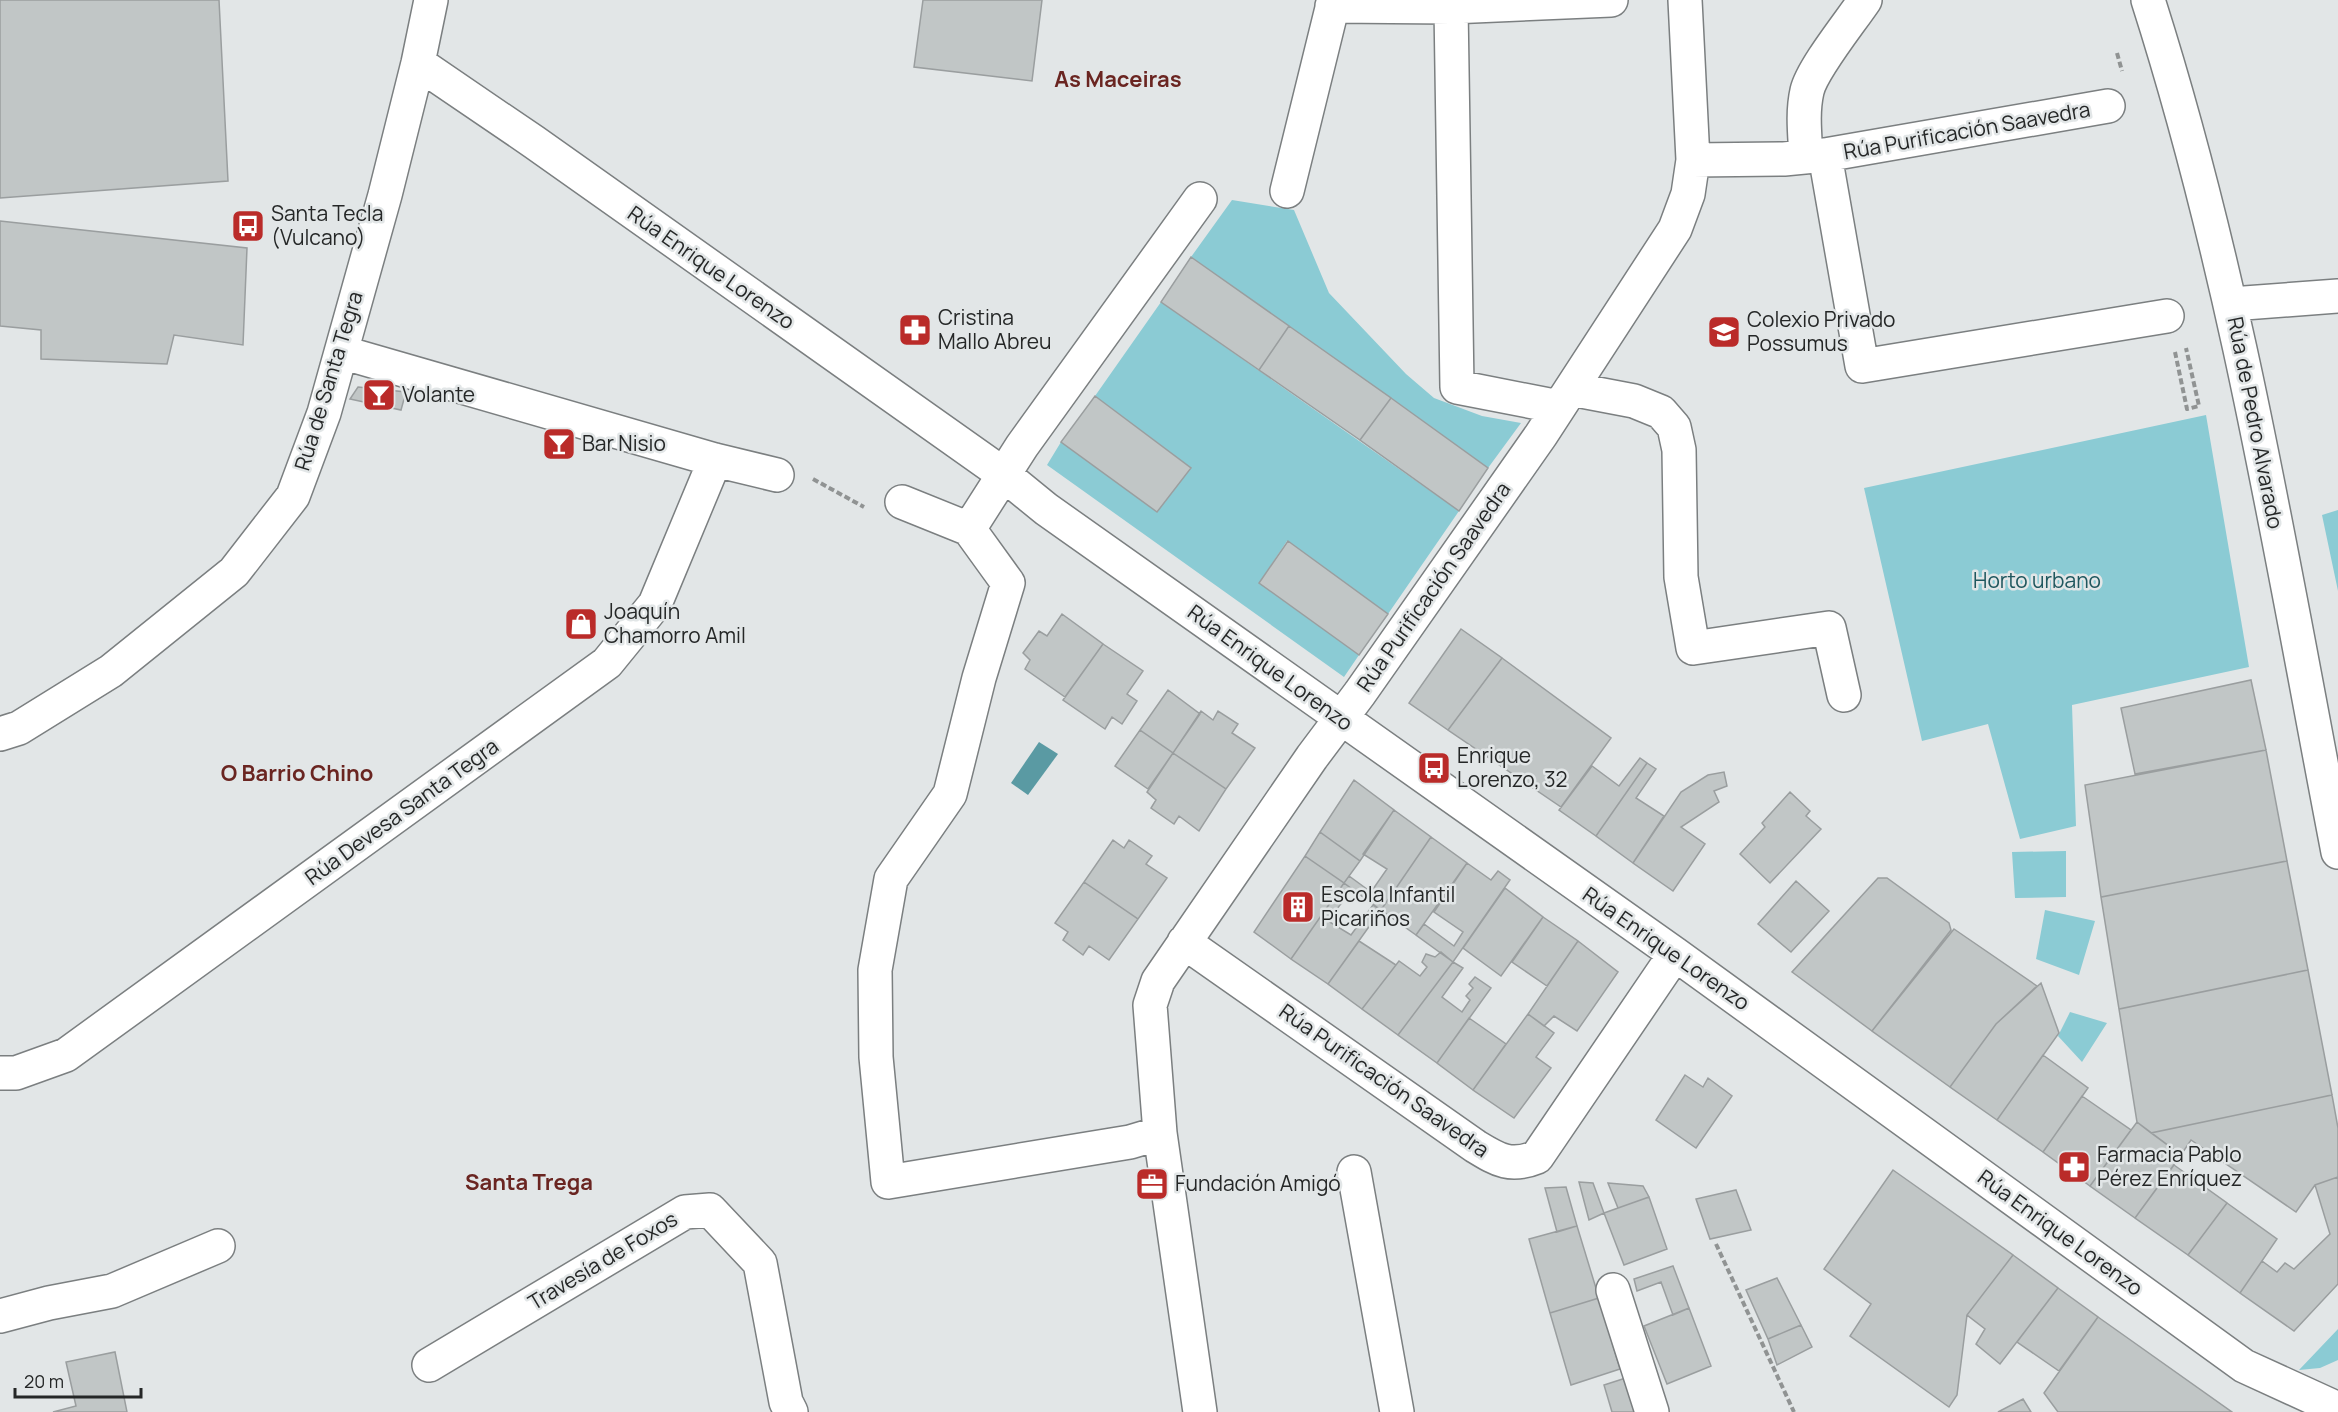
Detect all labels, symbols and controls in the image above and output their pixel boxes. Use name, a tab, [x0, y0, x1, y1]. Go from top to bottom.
district label: As Maceiras	[1054, 64, 1182, 94]
street label: Rúa Purificación Saavedra	[1841, 95, 2092, 166]
place label: Santa Tecla (Vulcano)	[271, 199, 383, 251]
street label: Rúa Enrique Lorenzo	[623, 199, 801, 335]
bus stop icon: Santa Tecla (Vulcano)	[230, 208, 266, 244]
street label: Rúa de Santa Tegra	[287, 288, 369, 474]
place label: Cristina Mallo Abreu	[938, 303, 1052, 355]
place label: Colexio Privado Possumus	[1747, 305, 1896, 357]
pharmacy icon: Cristina Mallo Abreu	[897, 312, 933, 348]
school or university icon: Colexio Privado Possumus	[1706, 314, 1742, 350]
street label: Rúa de Pedro Alvarado	[2222, 314, 2290, 531]
bar icon: Volante	[361, 377, 397, 413]
place label: Volante	[402, 380, 475, 408]
bar icon: Bar Nisio	[541, 426, 577, 462]
place label: Bar Nisio	[582, 429, 666, 457]
street label: Rúa Purificación Saavedra	[1350, 476, 1516, 697]
park label: Horto urbano	[1973, 566, 2101, 594]
place label: Joaquín Chamorro Amil	[604, 597, 746, 649]
street label: Rúa Enrique Lorenzo	[1182, 598, 1359, 737]
shop icon: Joaquín Chamorro Amil	[563, 606, 599, 642]
street label: Rúa Devesa Santa Tegra	[299, 731, 504, 891]
place label: Enrique Lorenzo, 32	[1457, 741, 1568, 793]
bus stop icon: Enrique Lorenzo, 32	[1416, 750, 1452, 786]
district label: O Barrio Chino	[221, 758, 373, 788]
place label: Escola Infantil Picariños	[1321, 880, 1455, 932]
street label: Rúa Enrique Lorenzo	[1578, 880, 1756, 1016]
building icon: Escola Infantil Picariños	[1280, 889, 1316, 925]
street label: Rúa Purificación Saavedra	[1274, 997, 1495, 1163]
place label: Farmacia Pablo Pérez Enríquez	[2097, 1140, 2242, 1192]
pharmacy icon: Farmacia Pablo Pérez Enríquez	[2056, 1149, 2092, 1185]
street label: Rúa Enrique Lorenzo	[1972, 1163, 2149, 1302]
office icon: Fundación Amigó	[1134, 1166, 1170, 1202]
district label: Santa Trega	[465, 1167, 593, 1197]
place label: Fundación Amigó	[1175, 1169, 1341, 1197]
street label: Travesía de Foxos	[523, 1204, 682, 1316]
scale bar	[15, 1361, 141, 1399]
text: 20 m	[24, 1369, 64, 1393]

